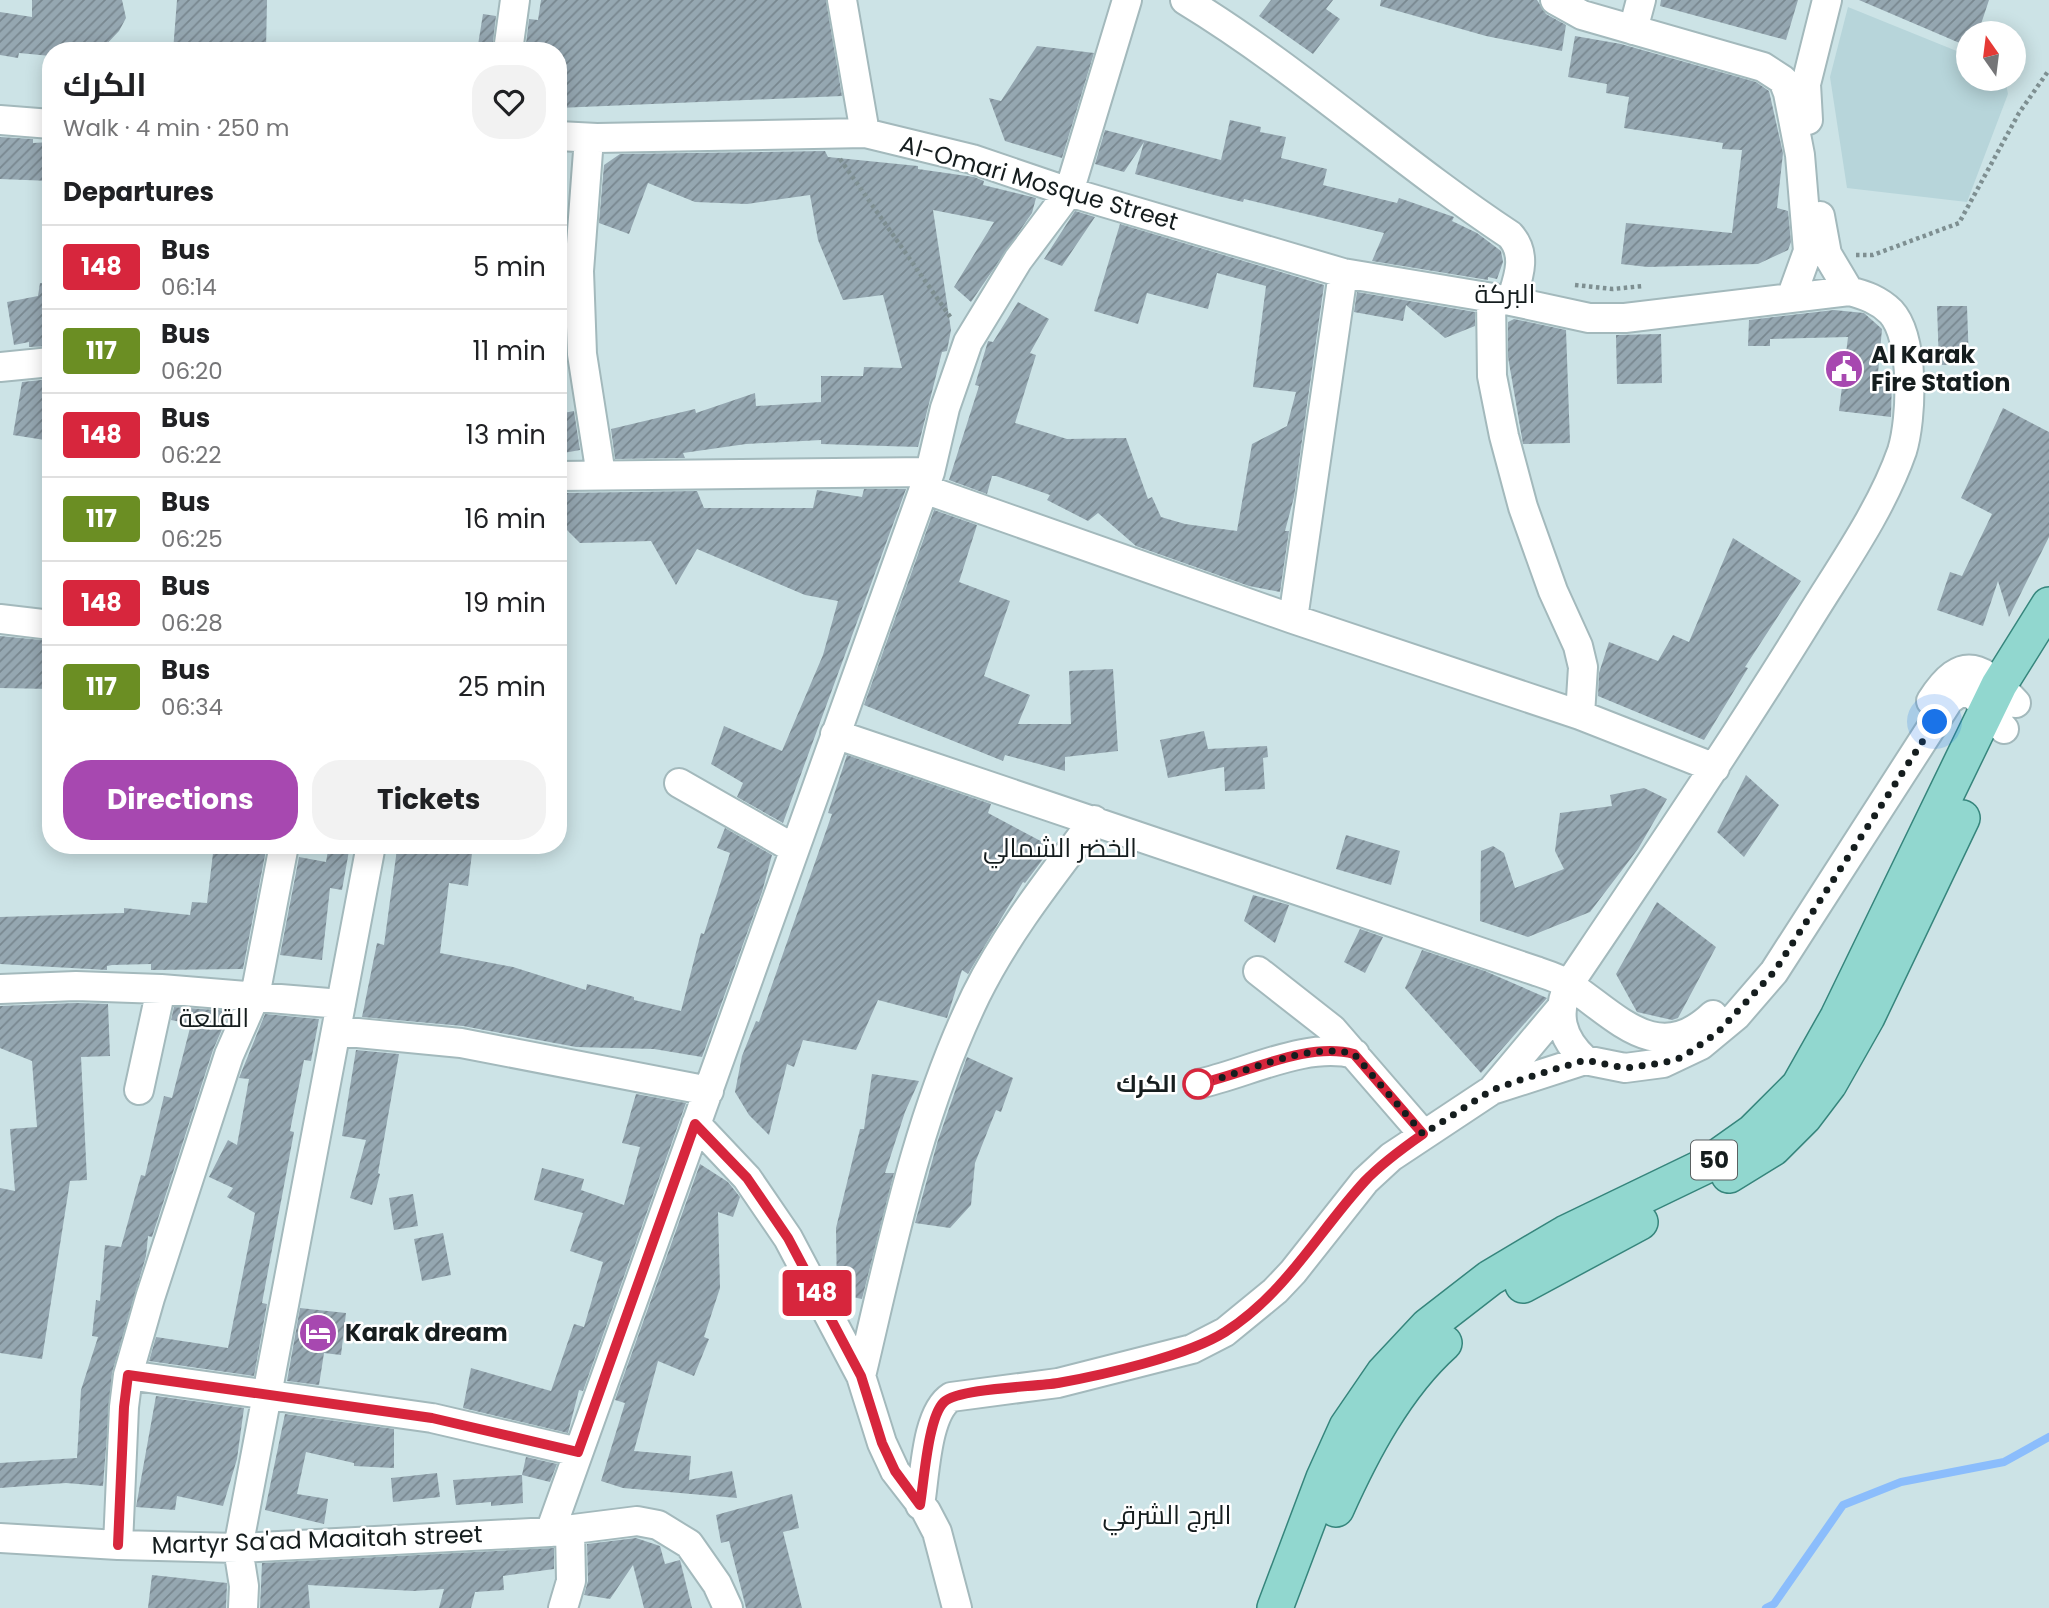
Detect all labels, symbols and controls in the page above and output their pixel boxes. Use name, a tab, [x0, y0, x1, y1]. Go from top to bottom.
north arrow	[1956, 21, 2026, 91]
map controls	[1956, 21, 2026, 91]
text: الكرك	[63, 61, 147, 108]
button: heart	[472, 65, 546, 139]
text: Walk · 4 min · 250 m	[63, 112, 289, 144]
street label: AI-Omari Mosque Street	[896, 127, 1182, 238]
text: Departures	[63, 174, 214, 210]
text: Bus	[161, 232, 210, 268]
text: 5 min	[473, 249, 546, 285]
text: 148	[81, 250, 122, 283]
text: 06:14	[161, 271, 217, 303]
district label: البركة	[1475, 276, 1535, 312]
text: Bus	[161, 316, 210, 352]
text: 11 min	[473, 333, 546, 369]
text: 117	[86, 334, 117, 367]
place label: Al Karak Fire Station	[1871, 338, 2010, 399]
public building icon: Al Karak Fire Station	[1823, 348, 1865, 390]
text: 06:20	[161, 355, 223, 387]
text: Bus	[161, 400, 210, 436]
text: 13 min	[466, 417, 546, 453]
text: 148	[81, 418, 122, 451]
text: 06:22	[161, 439, 221, 471]
text: Bus	[161, 484, 210, 520]
text: 16 min	[464, 501, 546, 537]
text: 117	[86, 502, 117, 535]
text: 06:25	[161, 523, 223, 555]
text: Bus	[161, 568, 210, 604]
text: 19 min	[465, 585, 546, 621]
text: 148	[81, 586, 122, 619]
text: 06:28	[161, 607, 223, 639]
text: Bus	[161, 652, 210, 688]
text: 25 min	[458, 669, 546, 705]
text: 117	[86, 670, 117, 703]
text: 06:34	[161, 691, 223, 723]
your location	[1917, 704, 1952, 739]
button: Directions	[63, 760, 298, 840]
button: Tickets	[312, 760, 546, 840]
district label: الخضر الشمالي	[983, 830, 1137, 869]
district label: القلعة	[179, 1000, 249, 1036]
place label: الكرك	[1116, 1067, 1177, 1100]
marker: الكرك	[1183, 1069, 1213, 1099]
road number: 50	[1691, 1140, 1737, 1180]
line badge: 148	[777, 1270, 857, 1316]
text: 148	[797, 1276, 837, 1309]
hotel icon: Karak dream	[297, 1312, 339, 1354]
place label: Karak dream	[345, 1316, 508, 1349]
district label: البرج الشرقي	[1102, 1497, 1232, 1536]
street label: Martyr Sa'ad Maaitah street	[151, 1517, 483, 1562]

